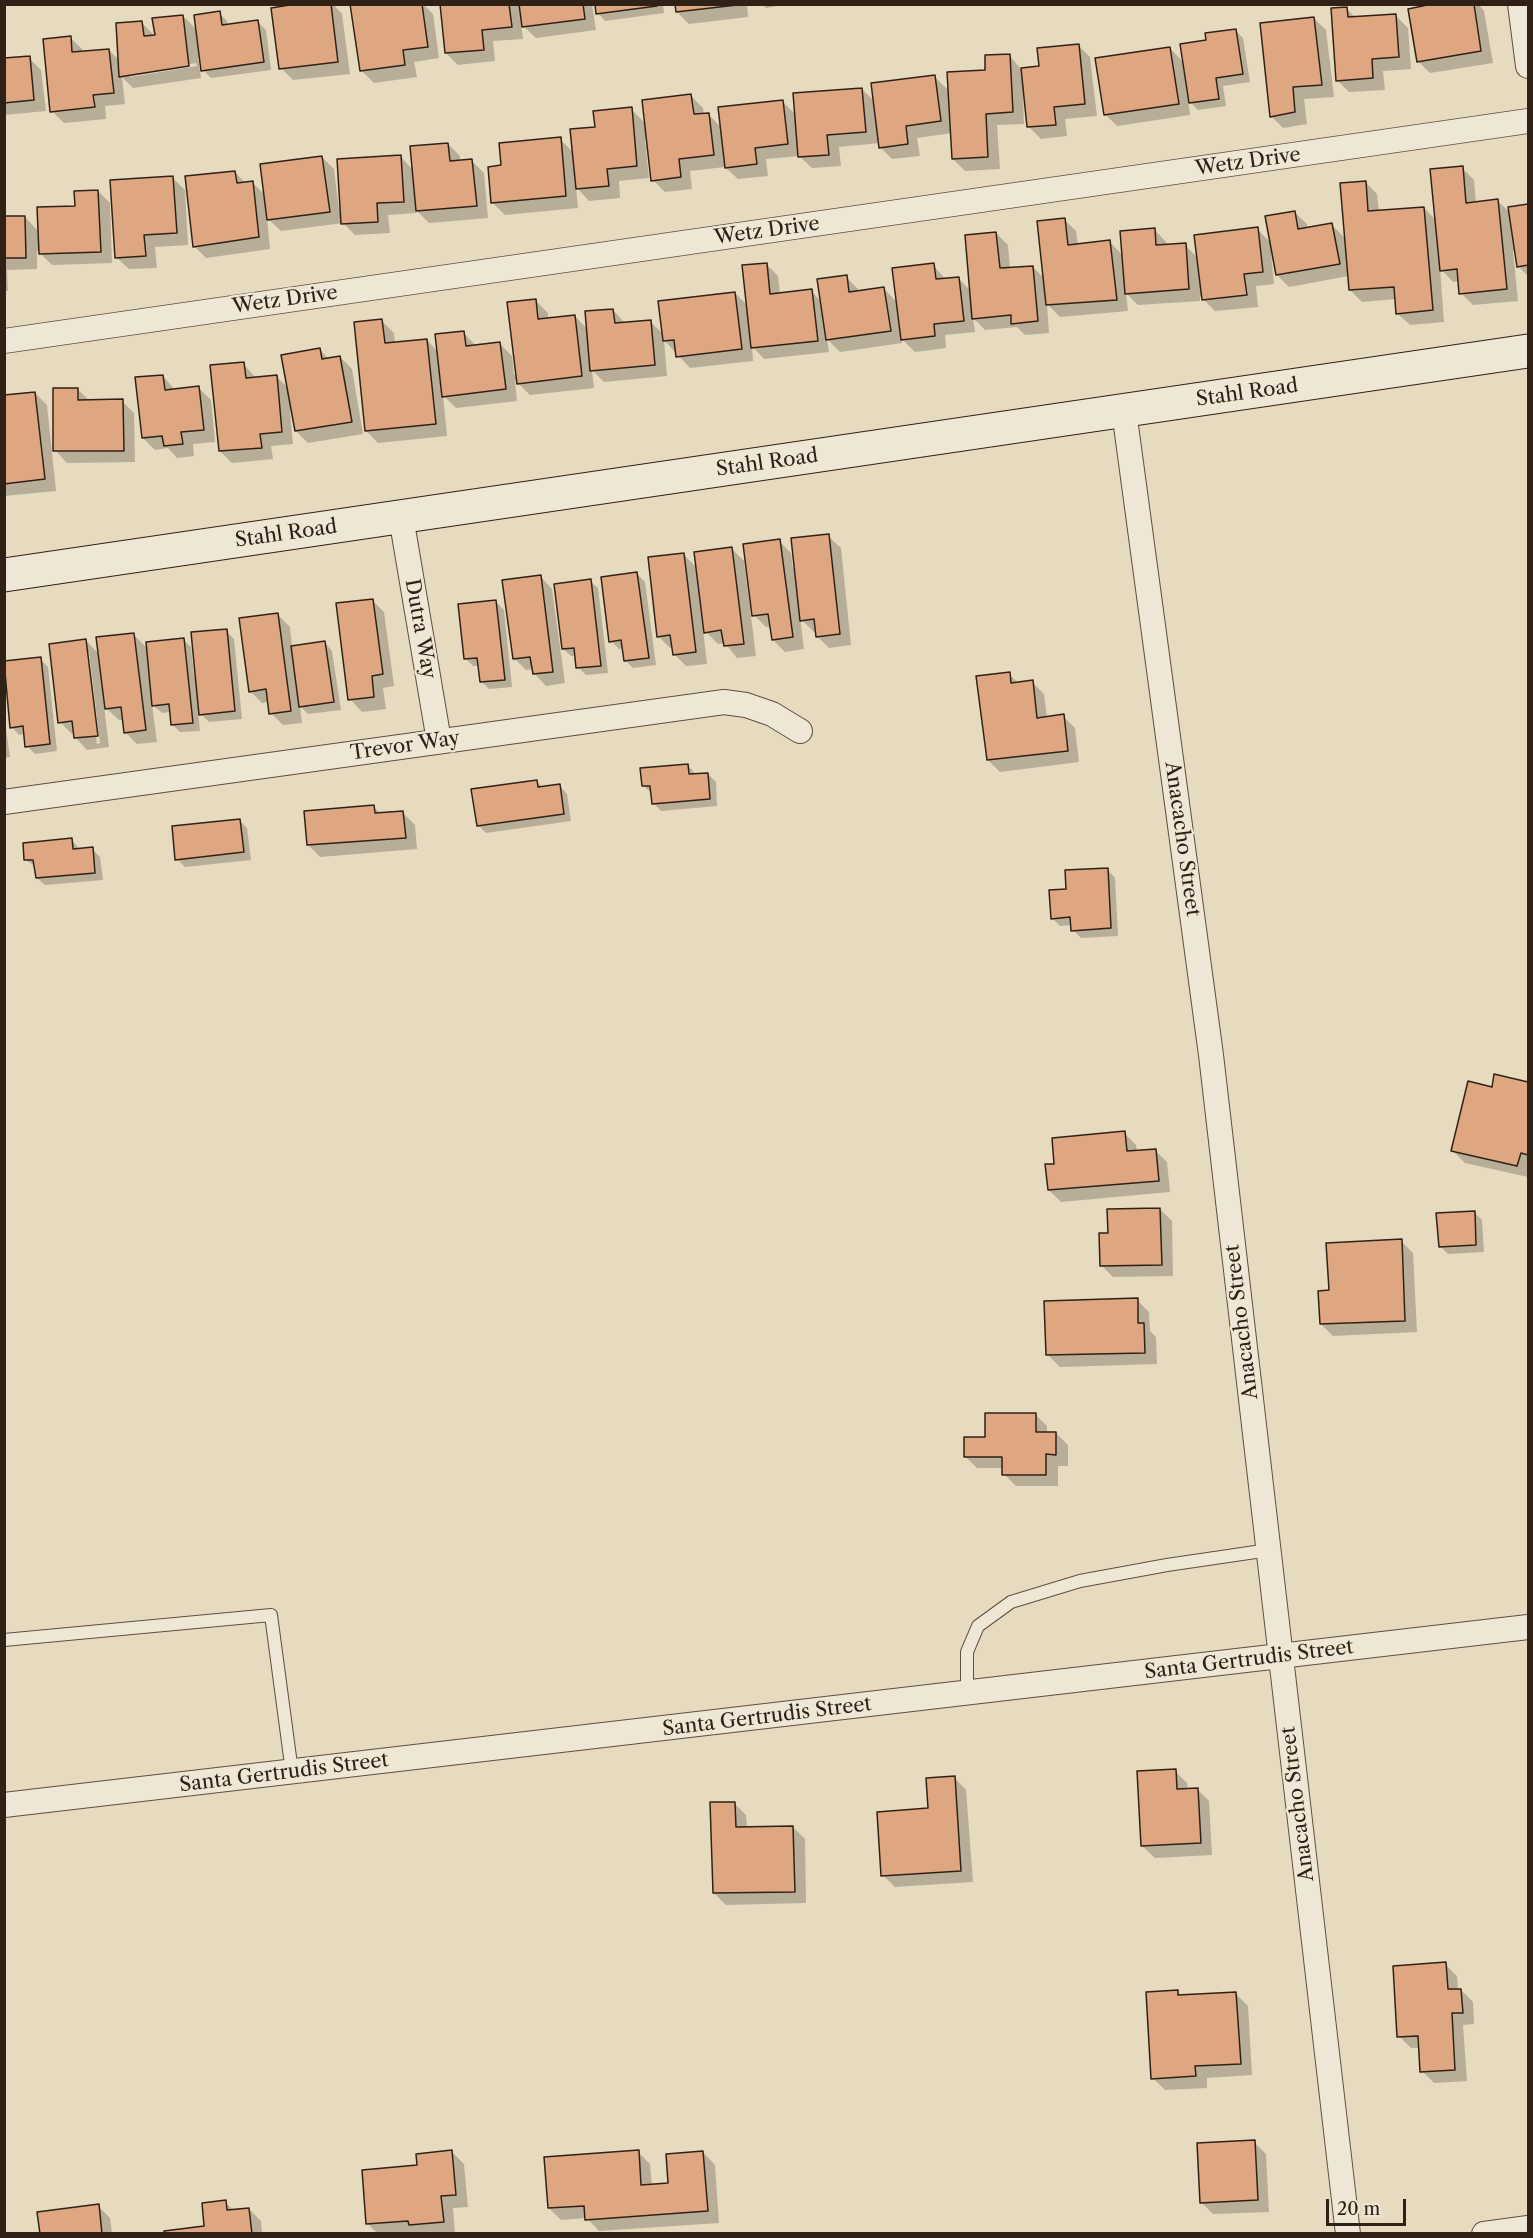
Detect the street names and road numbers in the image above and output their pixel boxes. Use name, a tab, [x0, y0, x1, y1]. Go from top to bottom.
street label: Wetz Drive	[1194, 143, 1302, 181]
street label: Wetz Drive	[713, 212, 821, 250]
street label: Wetz Drive	[231, 281, 339, 319]
street label: Stahl Road	[1194, 374, 1300, 412]
street label: Stahl Road	[714, 444, 820, 482]
street label: Stahl Road	[233, 515, 339, 553]
street label: Dutra Way	[399, 577, 441, 681]
street label: Trevor Way	[349, 726, 461, 766]
street label: Anacacho Street	[1159, 760, 1205, 918]
street label: Anacacho Street	[1221, 1243, 1263, 1401]
street label: Santa Gertrudis Street	[1143, 1635, 1355, 1685]
street label: Santa Gertrudis Street	[661, 1692, 873, 1742]
street label: Anacacho Street	[1277, 1725, 1319, 1883]
street label: Santa Gertrudis Street	[178, 1748, 390, 1798]

